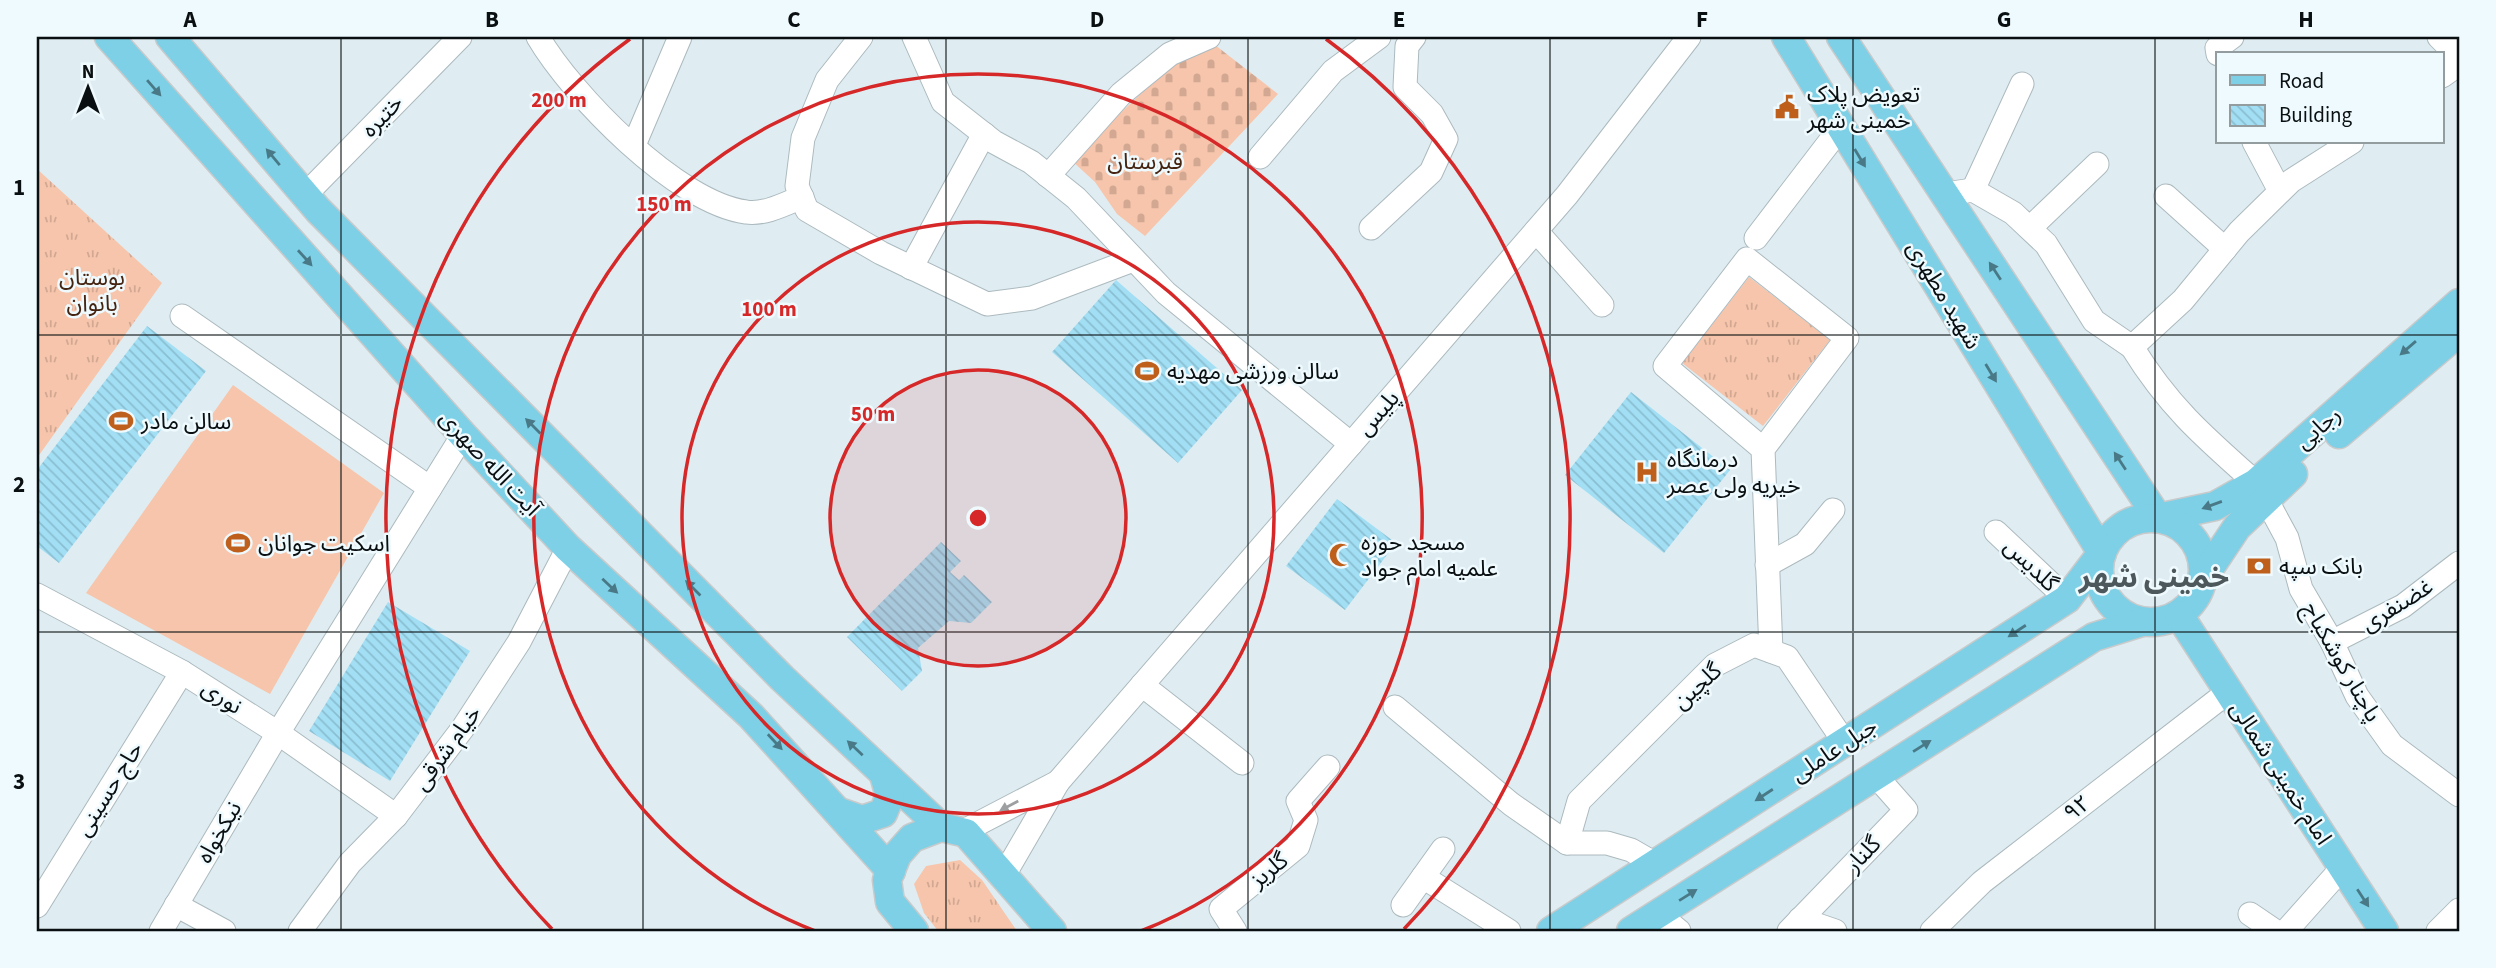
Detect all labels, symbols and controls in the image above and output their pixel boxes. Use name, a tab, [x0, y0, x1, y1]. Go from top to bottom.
text: A	[182, 3, 197, 36]
text: B	[485, 3, 499, 36]
text: C	[787, 3, 801, 36]
text: D	[1090, 3, 1104, 36]
text: E	[1393, 3, 1405, 36]
text: F	[1696, 3, 1708, 36]
text: G	[1997, 3, 2011, 36]
text: H	[2298, 3, 2314, 36]
north arrow	[52, 52, 122, 122]
legend	[2216, 52, 2444, 144]
text: N	[82, 59, 94, 86]
text: Road	[2279, 66, 2324, 96]
place label: تعویض پلاک خمینی شهر	[1806, 78, 1920, 137]
one-way arrow	[146, 80, 161, 97]
text: 200 m	[531, 85, 587, 115]
street label: ختیره	[353, 87, 411, 145]
public building icon: تعویض پلاک خمینی شهر	[1773, 93, 1801, 121]
text: Building	[2279, 100, 2353, 130]
park label: قبرستان	[1107, 145, 1183, 178]
one-way arrow	[265, 148, 281, 166]
one-way arrow	[1853, 148, 1866, 167]
text: 1	[13, 171, 25, 204]
text: 150 m	[636, 189, 692, 219]
street label: شهید مطهری	[1898, 234, 1990, 356]
one-way arrow	[297, 250, 312, 267]
park label: بوستان بانوان	[59, 261, 125, 320]
one-way arrow	[1988, 262, 2002, 280]
text: 100 m	[741, 294, 797, 324]
one-way arrow	[2399, 340, 2417, 356]
place label: سالن ورزشی مهدیه	[1167, 355, 1339, 388]
sports icon: سالن ورزشی مهدیه	[1133, 357, 1161, 385]
one-way arrow	[1985, 363, 1998, 382]
street label: پلیس	[1349, 383, 1407, 443]
text: 50 m	[851, 399, 895, 429]
street label: رجایی	[2288, 399, 2348, 457]
street label: آیت الله صهری	[432, 402, 549, 525]
place label: سالن مادر	[140, 405, 231, 438]
sports icon: سالن مادر	[107, 407, 135, 435]
one-way arrow	[524, 418, 541, 435]
place label: درمانگاه خیریه ولی عصر	[1666, 443, 1801, 502]
one-way arrow	[2113, 452, 2127, 470]
hospital icon: درمانگاه خیریه ولی عصر	[1633, 458, 1661, 486]
text: 2	[13, 468, 25, 501]
one-way arrow	[2202, 500, 2223, 511]
centre of rings	[966, 506, 990, 530]
place label: مسجد حوزه علمیه امام جواد	[1361, 526, 1498, 586]
place label: اسکیت جوانان	[258, 527, 390, 560]
sports icon: اسکیت جوانان	[224, 529, 252, 557]
street label: گلدیس	[1996, 531, 2066, 600]
mosque icon: مسجد حوزه علمیه امام جواد	[1327, 541, 1355, 569]
place label: بانک سپه	[2279, 550, 2363, 583]
bank icon: بانک سپه	[2245, 552, 2273, 580]
district label: خمینی شهر	[2077, 556, 2229, 599]
street label: غضنفری	[2355, 570, 2439, 640]
one-way arrow	[601, 578, 619, 594]
one-way arrow	[685, 580, 701, 597]
street label: پاچنار کوشکباج	[2294, 596, 2390, 728]
one-way arrow	[2007, 625, 2027, 638]
street label: گلچین	[1665, 655, 1729, 717]
street label: نوری	[195, 671, 249, 723]
street label: امام خمینی شمالی	[2221, 695, 2340, 852]
street label: خیام شرقی	[405, 699, 490, 798]
street label: جبل عاملی	[1784, 710, 1884, 790]
one-way arrow	[767, 733, 783, 750]
street label: حاج حسینی	[67, 735, 151, 843]
one-way arrow	[847, 740, 864, 756]
one-way arrow	[1912, 740, 1931, 753]
text: 3	[13, 765, 25, 798]
street label: ۹۲	[2056, 787, 2098, 829]
one-way arrow	[1755, 788, 1774, 801]
street label: نیکخواه	[188, 795, 250, 869]
one-way arrow	[1000, 800, 1019, 812]
street label: گلنار	[1837, 828, 1889, 880]
street label: گلریز	[1242, 844, 1296, 896]
one-way arrow	[1679, 888, 1698, 901]
one-way arrow	[2356, 889, 2369, 908]

